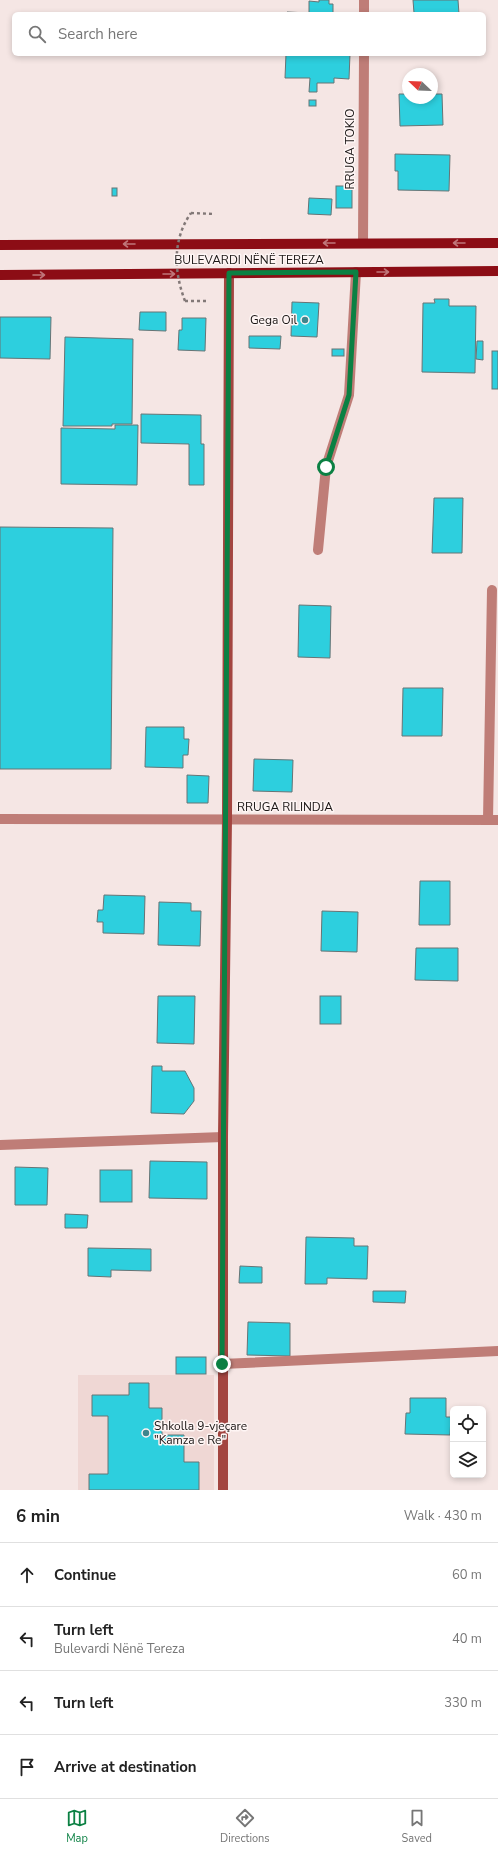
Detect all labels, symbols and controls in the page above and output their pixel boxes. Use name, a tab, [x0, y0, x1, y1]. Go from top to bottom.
search box	[12, 12, 486, 56]
icon: search	[26, 23, 48, 45]
text: Search here	[58, 24, 138, 44]
north arrow	[402, 68, 438, 104]
street label: RRUGA TOKIO	[342, 108, 358, 190]
one-way arrow	[323, 239, 336, 247]
one-way arrow	[453, 239, 466, 247]
one-way arrow	[123, 240, 136, 248]
street label: BULEVARDI NËNË TEREZA	[174, 252, 324, 268]
one-way arrow	[376, 268, 389, 276]
one-way arrow	[162, 270, 175, 278]
one-way arrow	[32, 271, 45, 279]
place label: Gega Oil	[250, 312, 297, 328]
marker: Gega Oil	[300, 315, 310, 325]
route start	[317, 458, 335, 476]
street label: RRUGA RILINDJA	[237, 799, 333, 815]
route end	[213, 1355, 231, 1373]
map controls	[450, 1406, 486, 1478]
button: locate	[450, 1406, 486, 1442]
place label: Shkolla 9-vjeçare "Kamza e Re"	[154, 1418, 247, 1448]
marker: Shkolla 9-vjeçare "Kamza e Re"	[141, 1428, 151, 1438]
button: layers	[450, 1442, 486, 1478]
text: 6 min	[16, 1505, 60, 1528]
text: Walk · 430 m	[404, 1507, 482, 1525]
icon: ahead	[16, 1564, 38, 1586]
text: Continue	[54, 1565, 116, 1585]
text: 60 m	[452, 1566, 482, 1584]
text: Turn left	[54, 1620, 113, 1640]
icon: left	[16, 1628, 38, 1650]
text: 40 m	[452, 1630, 482, 1648]
text: Bulevardi Nënë Tereza	[54, 1640, 185, 1658]
icon: left	[16, 1692, 38, 1714]
text: Turn left	[54, 1693, 113, 1713]
text: 330 m	[444, 1694, 482, 1712]
icon: arrive	[16, 1756, 38, 1778]
text: Arrive at destination	[54, 1757, 197, 1777]
tab: Map	[66, 1807, 88, 1846]
tab: Directions	[220, 1807, 270, 1846]
tab: Saved	[402, 1807, 432, 1846]

